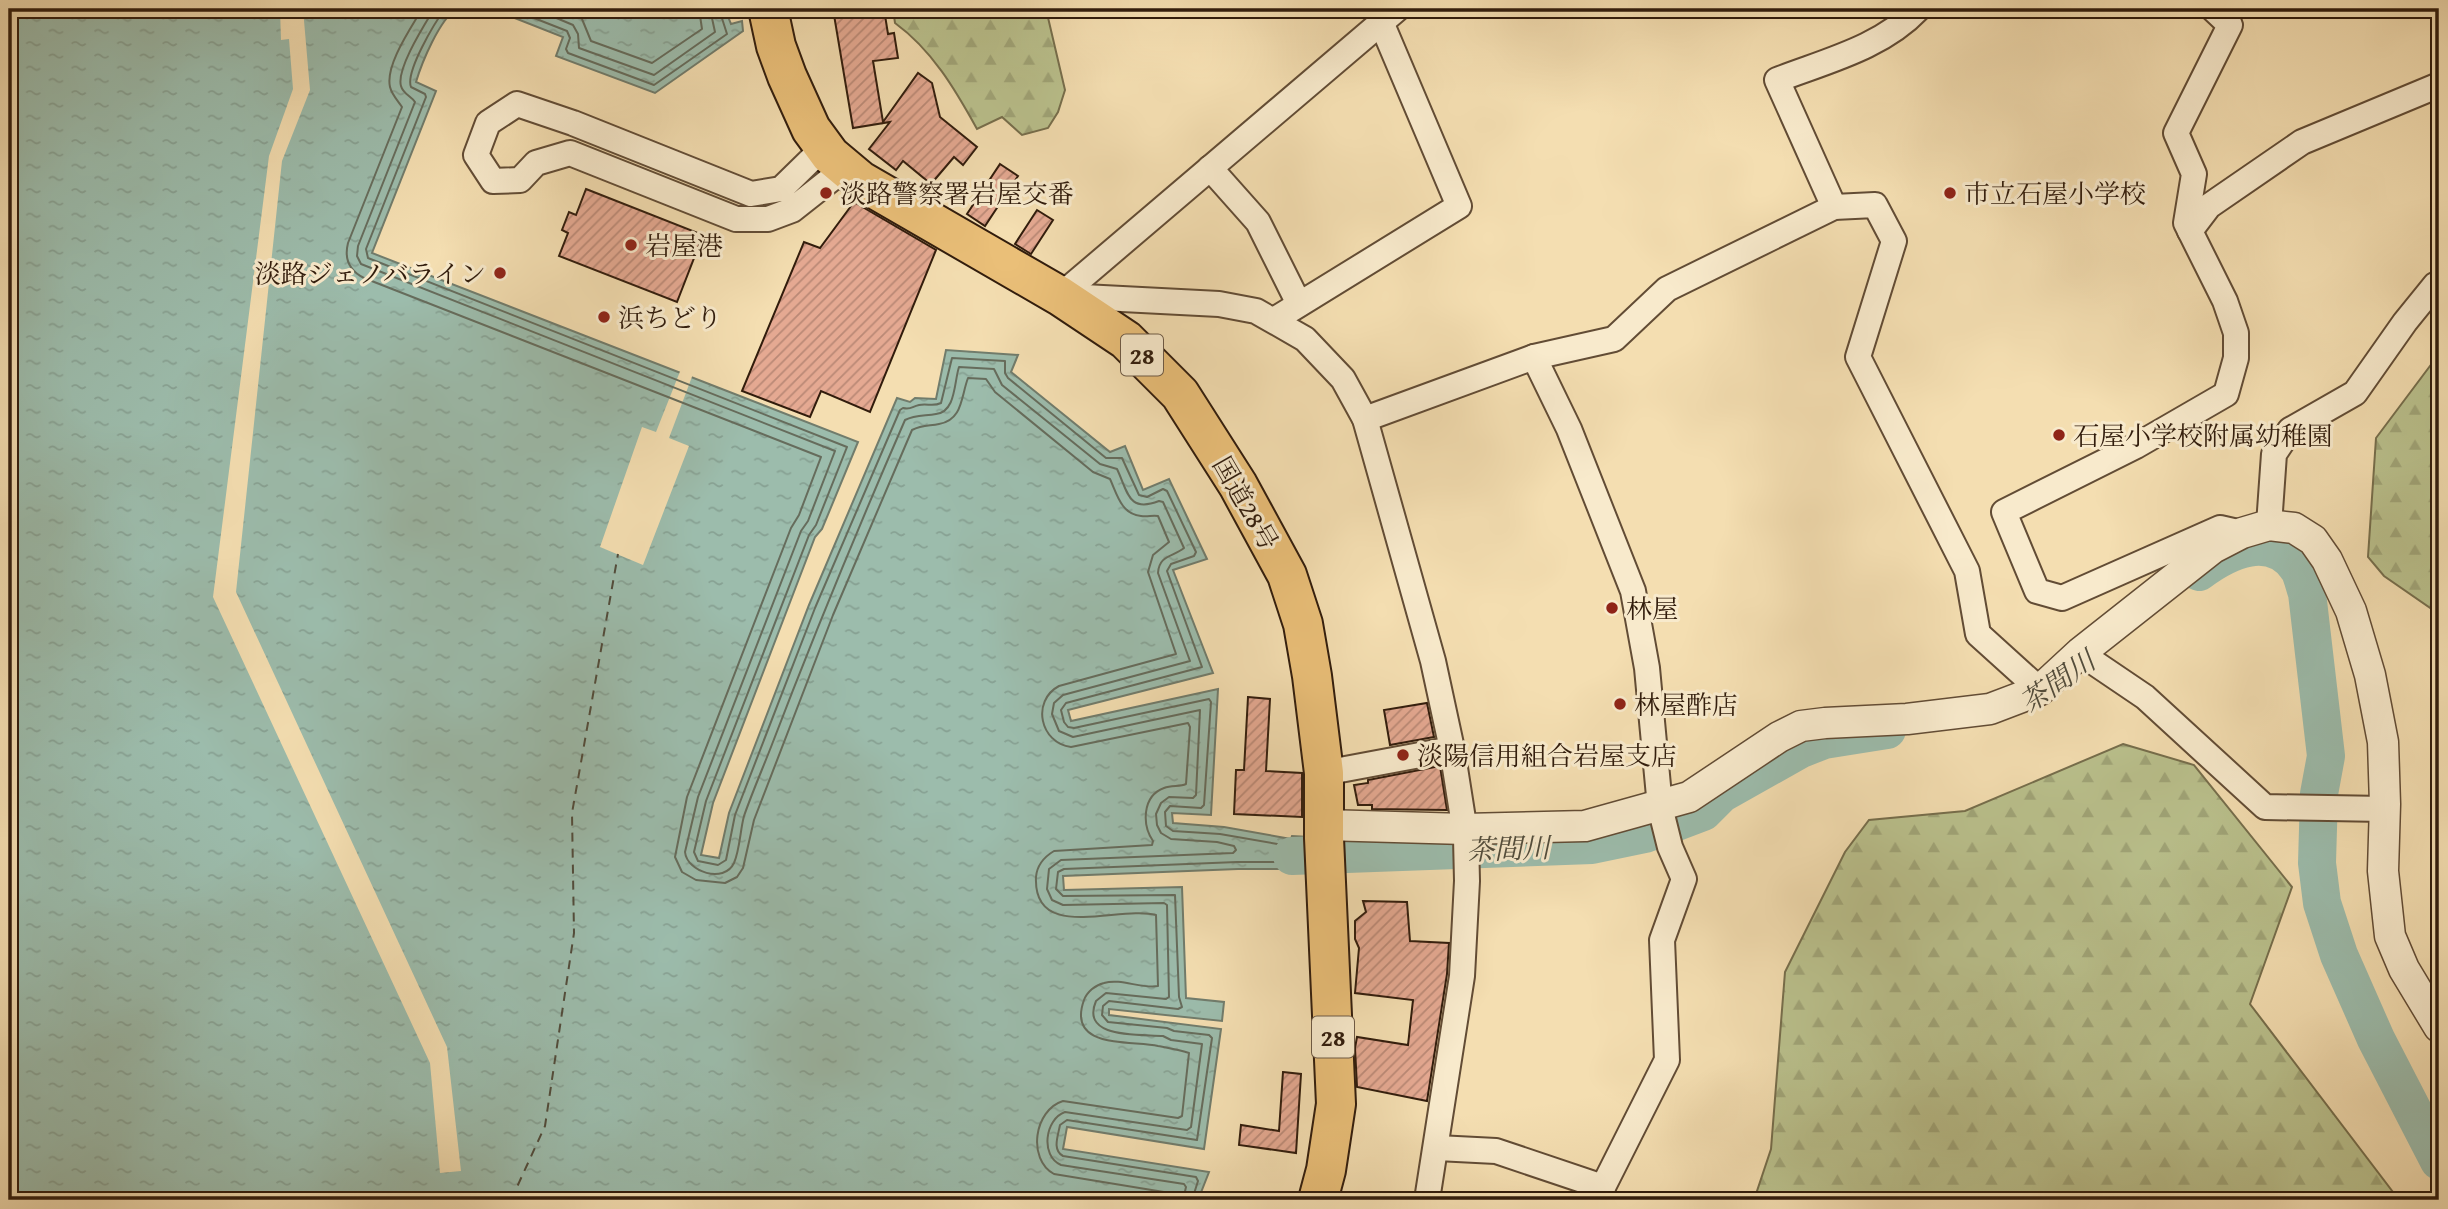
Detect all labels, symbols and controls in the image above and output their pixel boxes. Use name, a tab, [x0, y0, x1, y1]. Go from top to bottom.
place label: 淡路警察署岩屋交番	[840, 174, 1074, 213]
place label: 市立石屋小学校	[1964, 174, 2146, 213]
marker: 淡路警察署岩屋交番	[818, 185, 834, 201]
marker: 市立石屋小学校	[1942, 185, 1958, 201]
place label: 岩屋港	[645, 226, 723, 265]
marker: 岩屋港	[623, 237, 639, 253]
place label: 淡路ジェノバライン	[255, 254, 486, 293]
marker: 淡路ジェノバライン	[492, 265, 508, 281]
place label: 浜ちどり	[618, 298, 722, 337]
marker: 浜ちどり	[596, 309, 612, 325]
road number: 28	[1121, 334, 1163, 376]
place label: 石屋小学校附属幼稚園	[2073, 416, 2333, 455]
marker: 石屋小学校附属幼稚園	[2051, 427, 2067, 443]
street label: 国道28号	[1203, 449, 1289, 557]
place label: 林屋	[1626, 589, 1678, 628]
marker: 林屋	[1604, 600, 1620, 616]
water label: 茶間川	[2011, 638, 2106, 722]
place label: 林屋酢店	[1634, 685, 1738, 724]
marker: 林屋酢店	[1612, 696, 1628, 712]
place label: 淡陽信用組合岩屋支店	[1417, 736, 1677, 775]
marker: 淡陽信用組合岩屋支店	[1395, 747, 1411, 763]
water label: 茶間川	[1465, 826, 1554, 870]
road number: 28	[1312, 1016, 1354, 1058]

